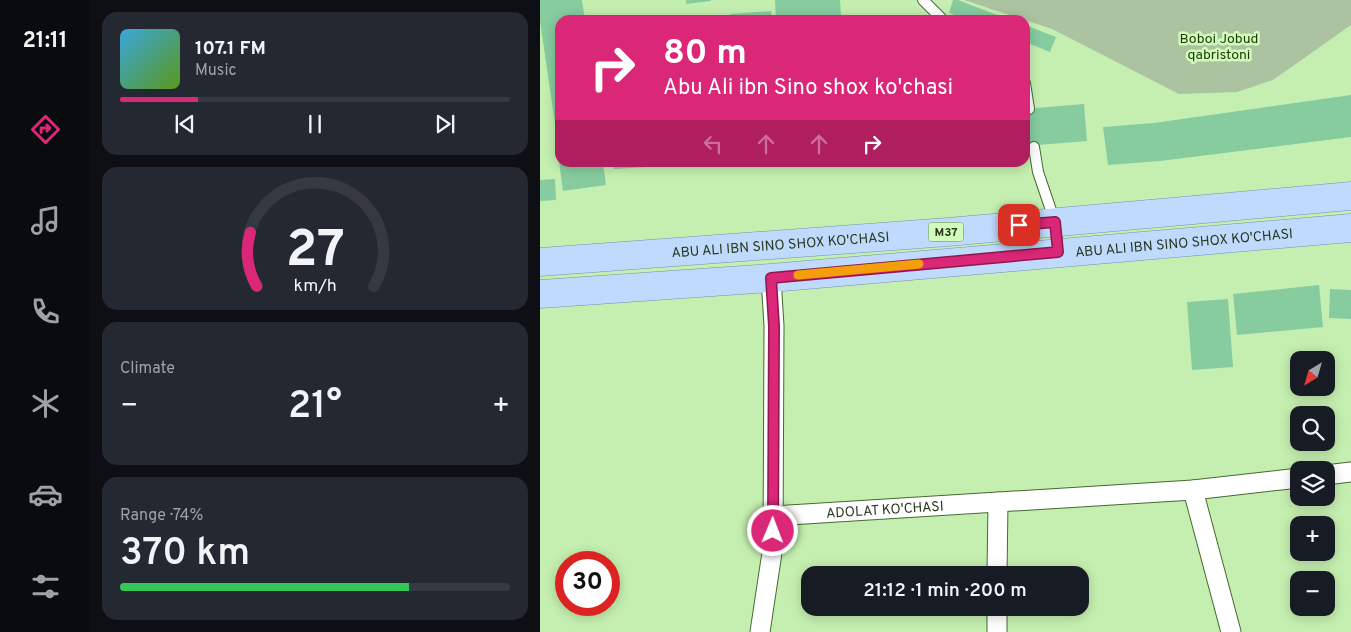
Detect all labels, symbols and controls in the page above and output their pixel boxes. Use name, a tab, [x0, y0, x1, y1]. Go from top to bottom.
text: 21:11	[22, 28, 68, 55]
park label: Boboi Jobud qabristoni	[1180, 31, 1258, 64]
text: 80 m	[663, 32, 747, 76]
icon: right	[580, 35, 645, 100]
text: 107.1 FM	[195, 37, 266, 61]
text: Music	[195, 61, 236, 81]
text: Abu Ali ibn Sino shox ko'chasi	[663, 75, 953, 102]
icon: previous	[171, 110, 199, 138]
icon: pause	[301, 110, 329, 138]
icon: next	[431, 110, 459, 138]
icon: directions	[28, 112, 63, 147]
icon: left	[699, 130, 727, 158]
icon: ahead	[752, 130, 780, 158]
icon: ahead	[805, 130, 833, 158]
icon: right	[858, 130, 886, 158]
icon: music	[28, 203, 63, 238]
pin	[998, 204, 1040, 246]
icon: arrive	[1005, 211, 1033, 239]
text: 27	[285, 219, 345, 285]
road number: M37	[928, 222, 964, 242]
street label: ABU ALI IBN SINO SHOX KO'CHASI	[1074, 226, 1294, 262]
street label: ABU ALI IBN SINO SHOX KO'CHASI	[671, 229, 890, 262]
text: km/h	[293, 275, 337, 298]
icon: phone	[28, 294, 63, 329]
north arrow	[1290, 351, 1335, 396]
map controls	[1290, 351, 1335, 616]
text: Climate	[120, 359, 175, 379]
text: 21°	[288, 383, 342, 432]
icon: climate	[28, 386, 63, 421]
text: −	[120, 389, 138, 425]
text: +	[492, 389, 510, 425]
button: search	[1290, 406, 1335, 451]
button: layers	[1290, 461, 1335, 506]
icon: car	[28, 477, 63, 512]
street label: ADOLAT KO'CHASI	[826, 498, 944, 523]
position arrow	[746, 504, 798, 556]
text: Range · 74%	[120, 506, 203, 526]
button: +	[1290, 516, 1335, 561]
text: 370 km	[120, 530, 250, 579]
speed limit sign: 30	[555, 551, 620, 616]
icon: filters	[28, 569, 63, 604]
button: −	[1290, 571, 1335, 616]
text: 21:12 · 1 min · 200 m	[863, 579, 1027, 603]

